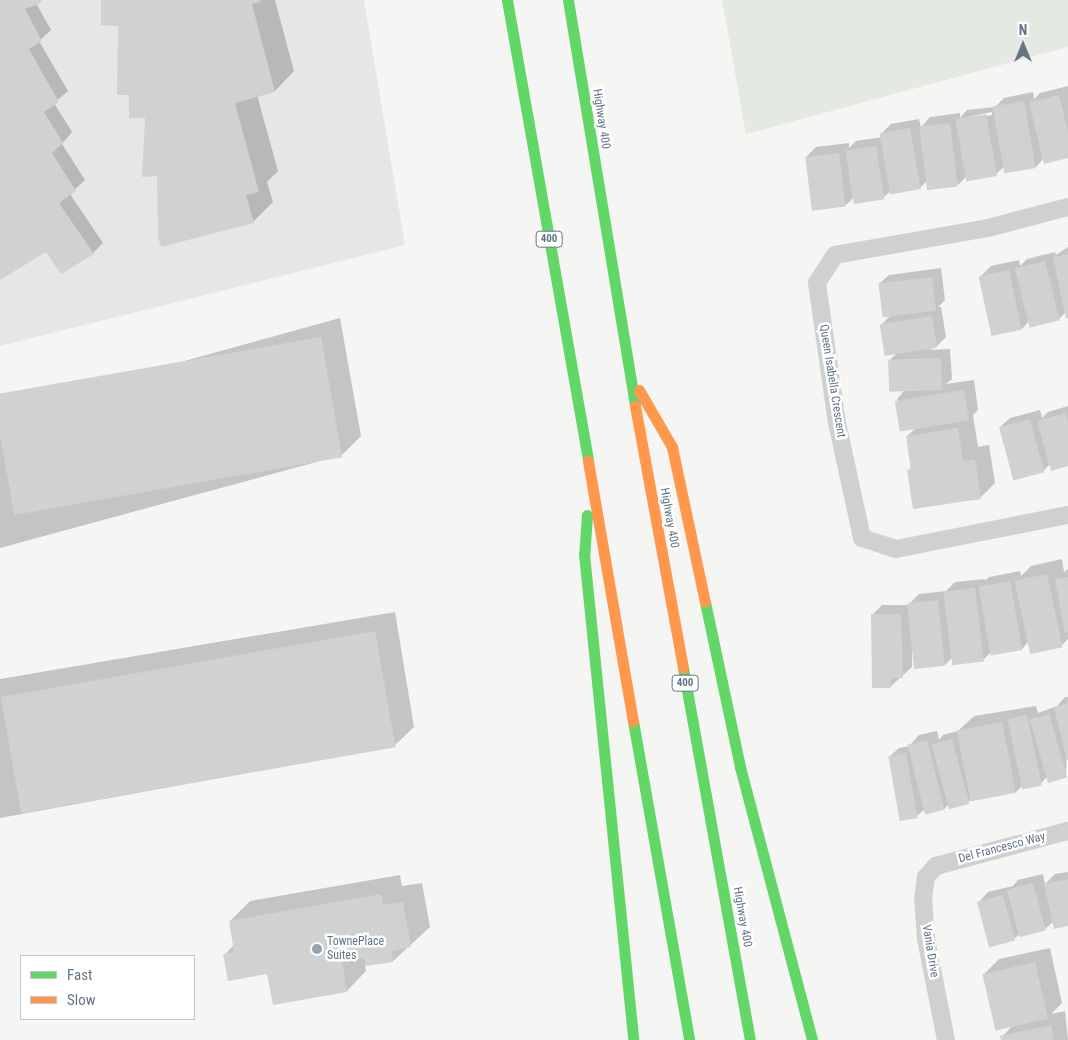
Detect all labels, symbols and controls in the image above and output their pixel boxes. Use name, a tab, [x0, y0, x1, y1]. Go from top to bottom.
north arrow	[998, 20, 1048, 70]
text: N	[1019, 22, 1027, 38]
street label: Highway 400	[589, 88, 613, 150]
road number: 400	[535, 230, 563, 248]
street label: Queen Isabella Crescent	[816, 323, 848, 439]
street label: Highway 400	[657, 487, 681, 549]
road number: 400	[671, 674, 699, 691]
street label: Del Francesco Way	[957, 830, 1047, 866]
street label: Highway 400	[730, 886, 754, 948]
street label: Vania Drive	[919, 924, 941, 978]
place label: TownePlace Suites	[327, 935, 384, 963]
marker: TownePlace Suites	[311, 943, 323, 955]
legend	[20, 955, 195, 1020]
text: Fast	[67, 966, 92, 984]
text: Slow	[67, 991, 96, 1009]

